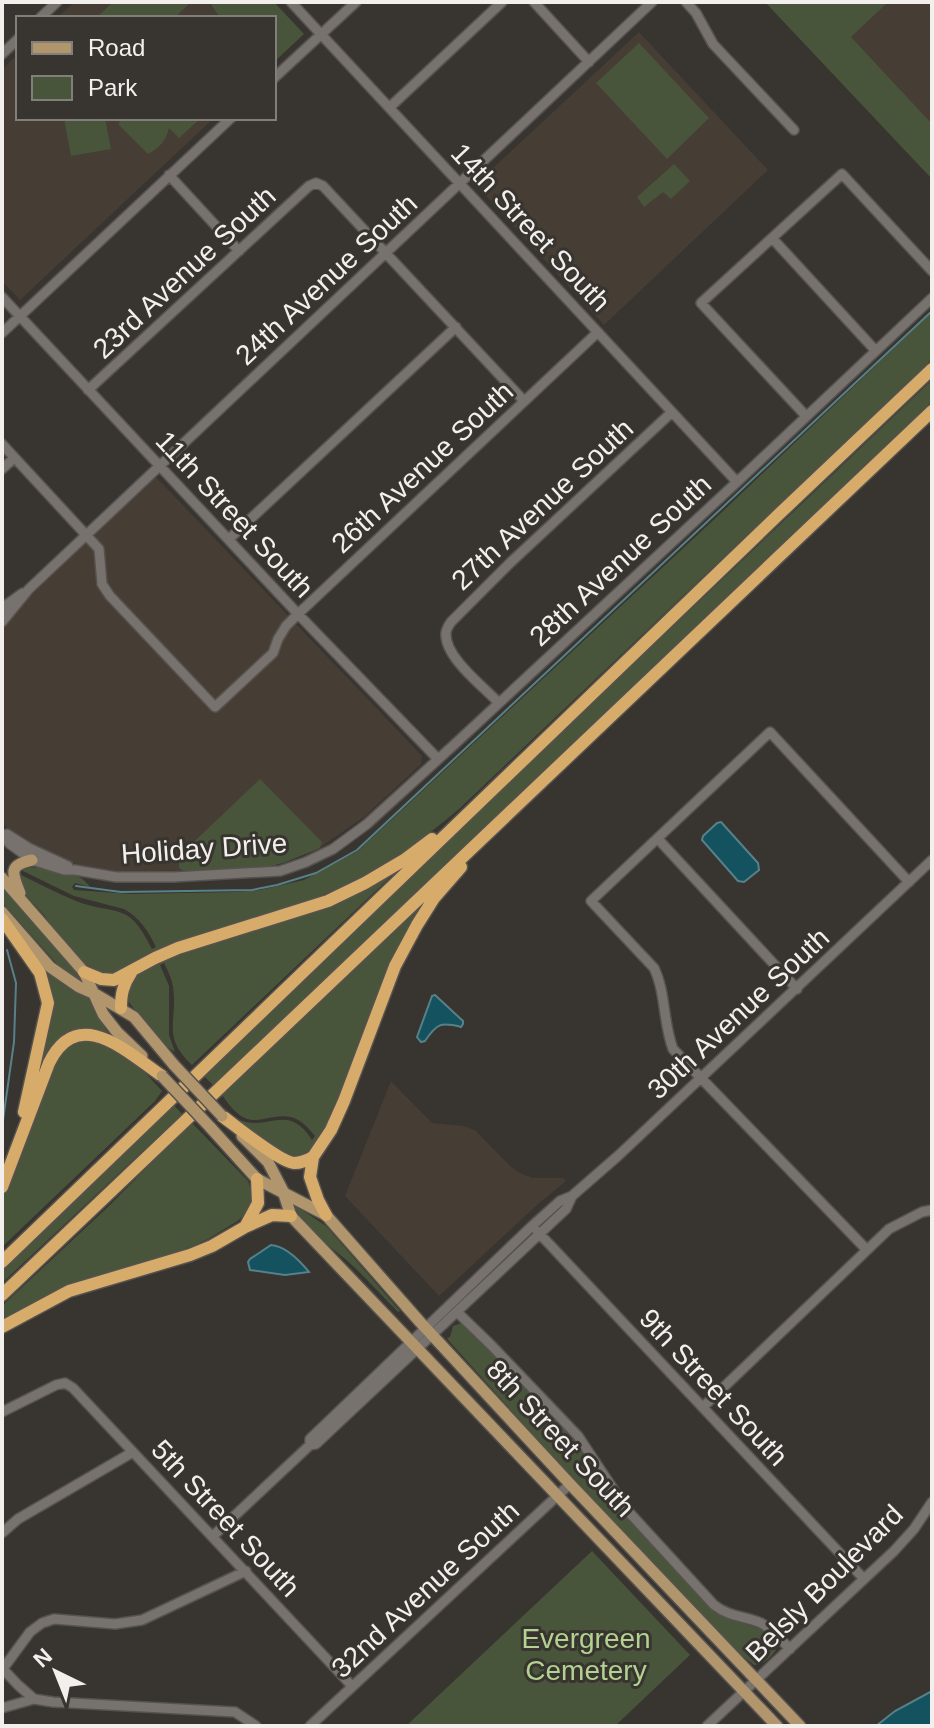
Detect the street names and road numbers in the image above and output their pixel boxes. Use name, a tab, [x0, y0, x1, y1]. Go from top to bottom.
street label: 14th Street South	[445, 137, 616, 318]
street label: 23rd Avenue South	[87, 180, 282, 365]
street label: 24th Avenue South	[229, 188, 423, 371]
street label: 26th Avenue South	[325, 376, 519, 559]
street label: 27th Avenue South	[445, 413, 639, 596]
street label: 11th Street South	[150, 425, 320, 604]
street label: 28th Avenue South	[523, 469, 717, 652]
street label: Holiday Drive	[120, 827, 288, 870]
street label: 30th Avenue South	[641, 922, 835, 1105]
street label: 9th Street South	[633, 1303, 794, 1472]
street label: 8th Street South	[480, 1354, 641, 1523]
street label: 5th Street South	[145, 1434, 306, 1603]
street label: 32nd Avenue South	[326, 1495, 525, 1684]
street label: Belsly Boulevard	[740, 1499, 909, 1668]

